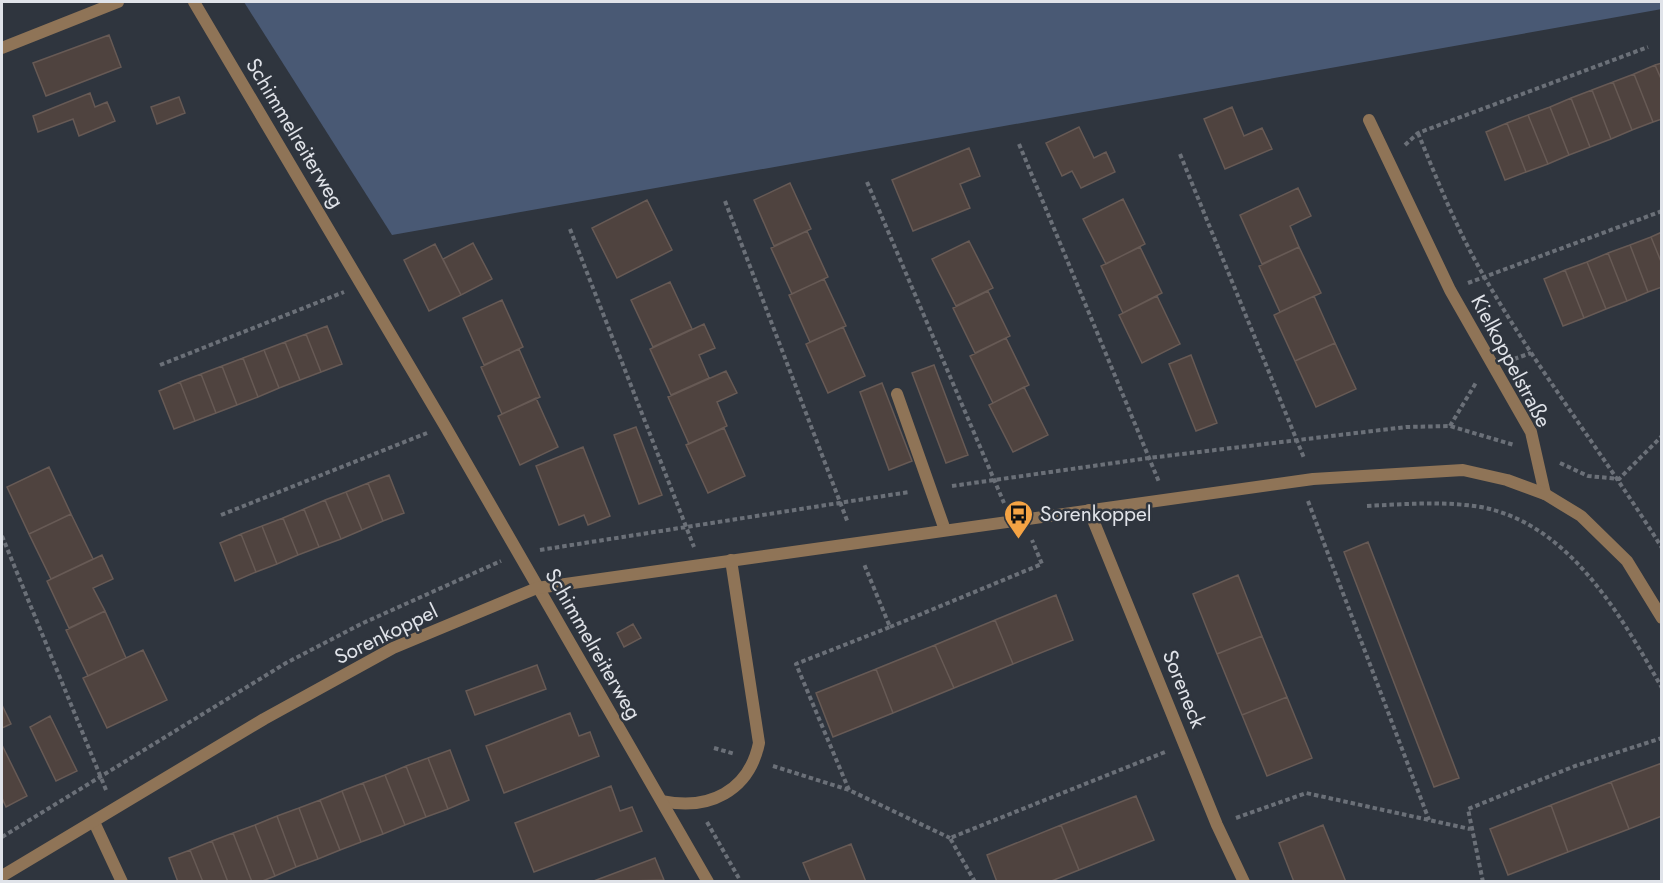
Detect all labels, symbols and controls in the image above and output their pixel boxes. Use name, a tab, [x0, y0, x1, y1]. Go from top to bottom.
street label: Schimmelreiterweg	[238, 52, 352, 214]
street label: Kielkoppelstraße	[1463, 289, 1559, 433]
bus stop icon: Sorenkoppel	[1003, 498, 1035, 540]
place label: Sorenkoppel	[1040, 499, 1152, 529]
street label: Schimmelreiterweg	[537, 563, 649, 725]
street label: Sorenkoppel	[329, 596, 443, 672]
street label: Soreneck	[1155, 645, 1214, 733]

